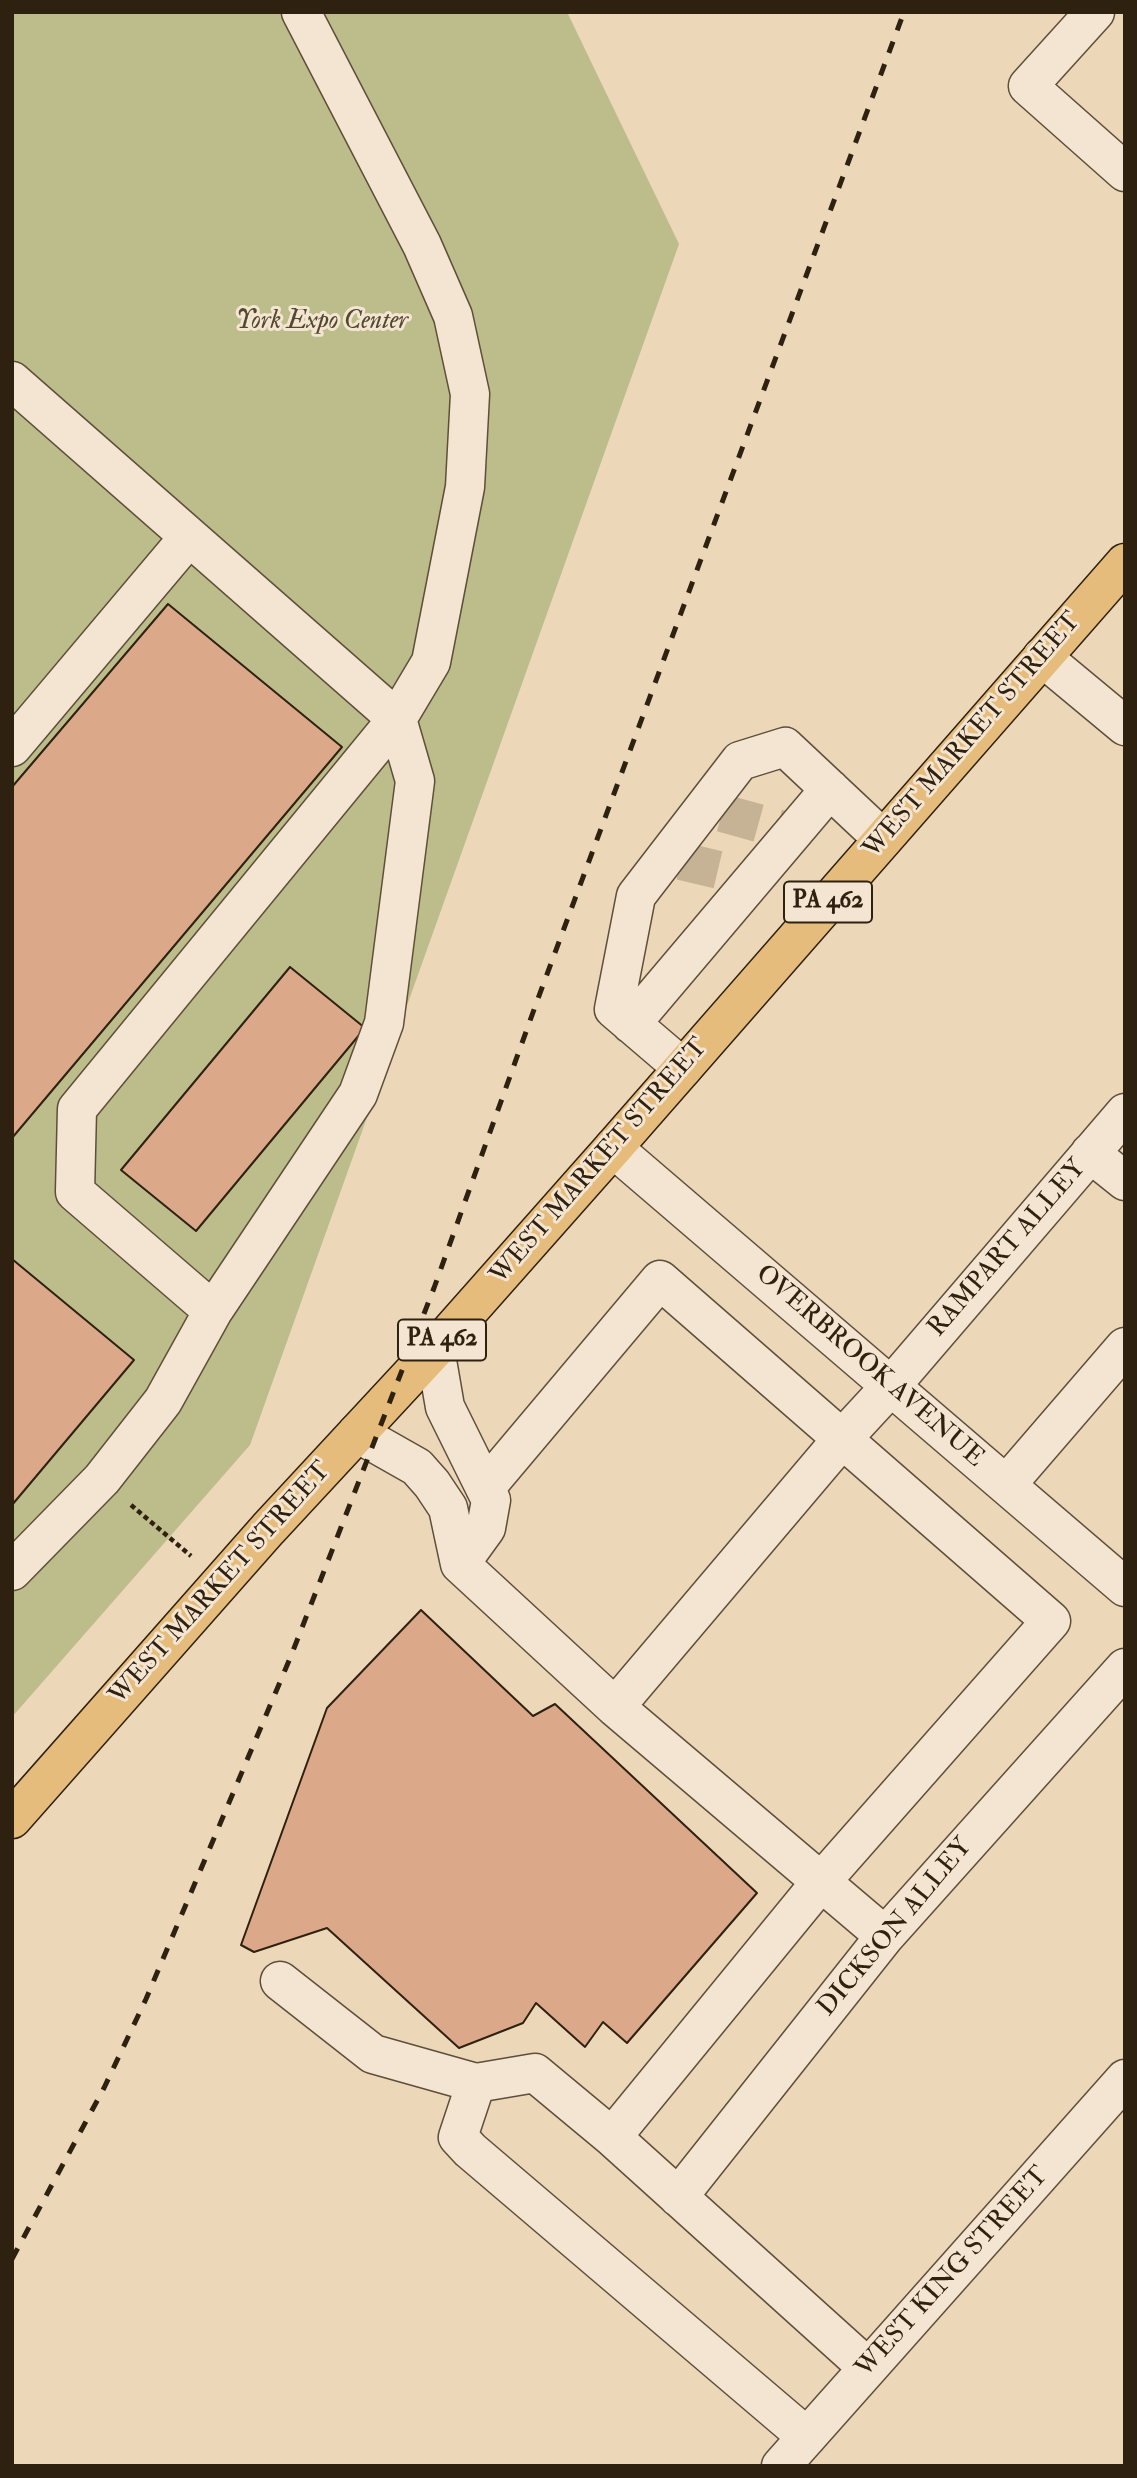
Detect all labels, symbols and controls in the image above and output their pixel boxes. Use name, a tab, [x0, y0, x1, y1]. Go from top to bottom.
park label: York Expo Center	[236, 306, 408, 338]
street label: WEST MARKET STREET	[858, 607, 1088, 865]
road number: PA 462	[784, 882, 872, 922]
street label: WEST MARKET STREET	[485, 1033, 715, 1291]
street label: RAMPART ALLEY	[922, 1154, 1094, 1344]
street label: OVERBROOK AVENUE	[748, 1259, 990, 1475]
road number: PA 462	[398, 1320, 486, 1360]
street label: WEST MARKET STREET	[104, 1456, 338, 1712]
street label: DICKSON ALLEY	[812, 1833, 980, 2023]
street label: WEST KING STREET	[850, 2161, 1056, 2385]

